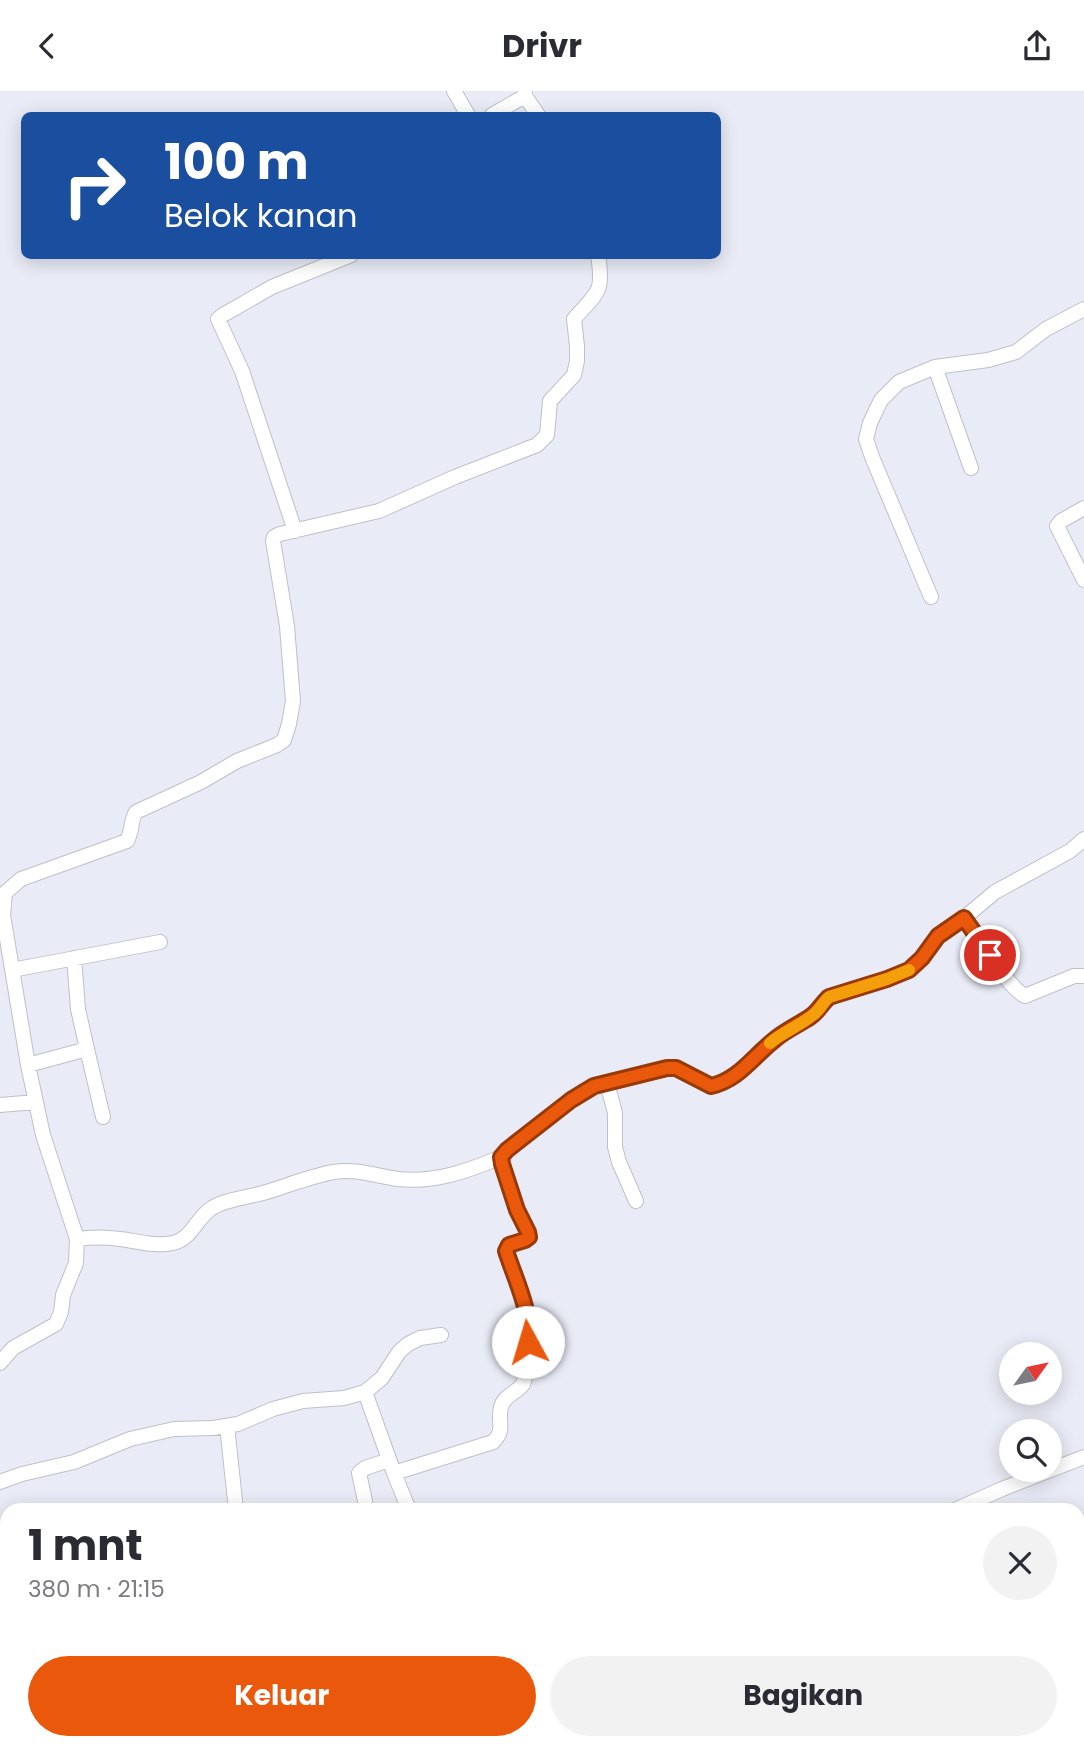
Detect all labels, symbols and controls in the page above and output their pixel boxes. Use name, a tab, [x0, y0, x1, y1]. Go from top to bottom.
text: Drivr	[502, 23, 582, 68]
icon: back	[28, 27, 66, 65]
icon: share	[1018, 27, 1056, 65]
text: 100 m	[164, 128, 309, 196]
icon: right	[49, 140, 140, 231]
text: Belok kanan	[164, 193, 358, 238]
pin	[960, 925, 1020, 985]
icon: arrive	[971, 936, 1009, 974]
position arrow	[491, 1305, 565, 1379]
north arrow	[999, 1342, 1062, 1405]
map controls	[999, 1342, 1062, 1482]
button: search	[999, 1419, 1062, 1482]
text: 1 mnt	[28, 1516, 143, 1575]
button: close	[983, 1526, 1057, 1600]
text: 380 m · 21:15	[28, 1573, 165, 1605]
button: Keluar	[28, 1656, 536, 1736]
button: Bagikan	[550, 1656, 1057, 1736]

